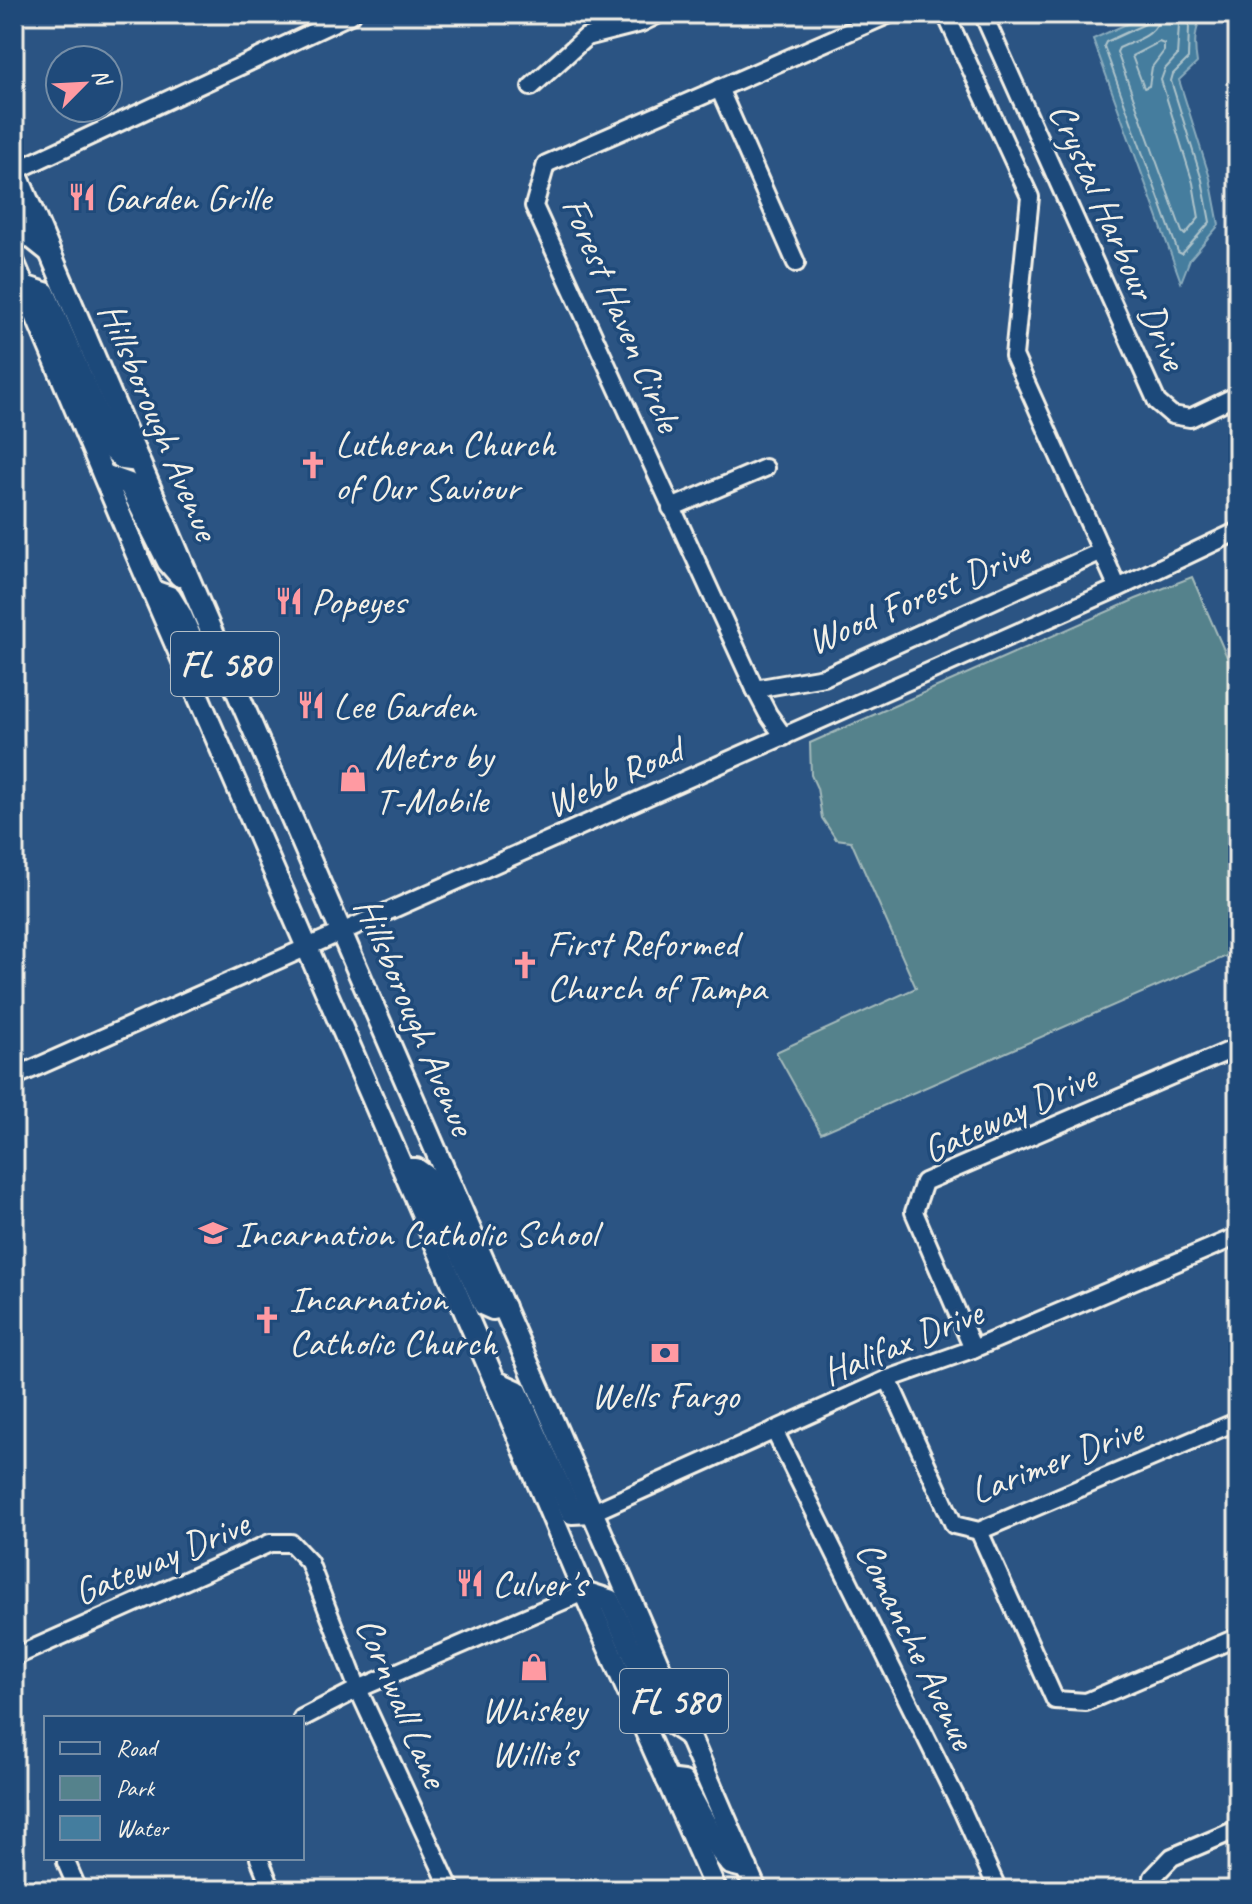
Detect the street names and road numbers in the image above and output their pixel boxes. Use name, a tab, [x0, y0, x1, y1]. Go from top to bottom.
street label: Crystal Harbour Drive	[1038, 95, 1199, 379]
street label: Forest Haven Circle	[551, 190, 694, 441]
street label: Hillsborough Avenue	[88, 295, 231, 549]
street label: Wood Forest Drive	[800, 528, 1039, 665]
road number: FL 580	[171, 632, 279, 696]
street label: Webb Road	[538, 724, 695, 828]
street label: Hillsborough Avenue	[344, 890, 487, 1144]
street label: Gateway Drive	[915, 1051, 1105, 1174]
street label: Halifax Drive	[815, 1288, 991, 1395]
street label: Larimer Drive	[963, 1405, 1151, 1514]
street label: Gateway Drive	[66, 1499, 258, 1616]
street label: Comanche Avenue	[845, 1533, 988, 1759]
street label: Cornwall Lane	[345, 1610, 460, 1797]
road number: FL 580	[620, 1669, 728, 1733]

